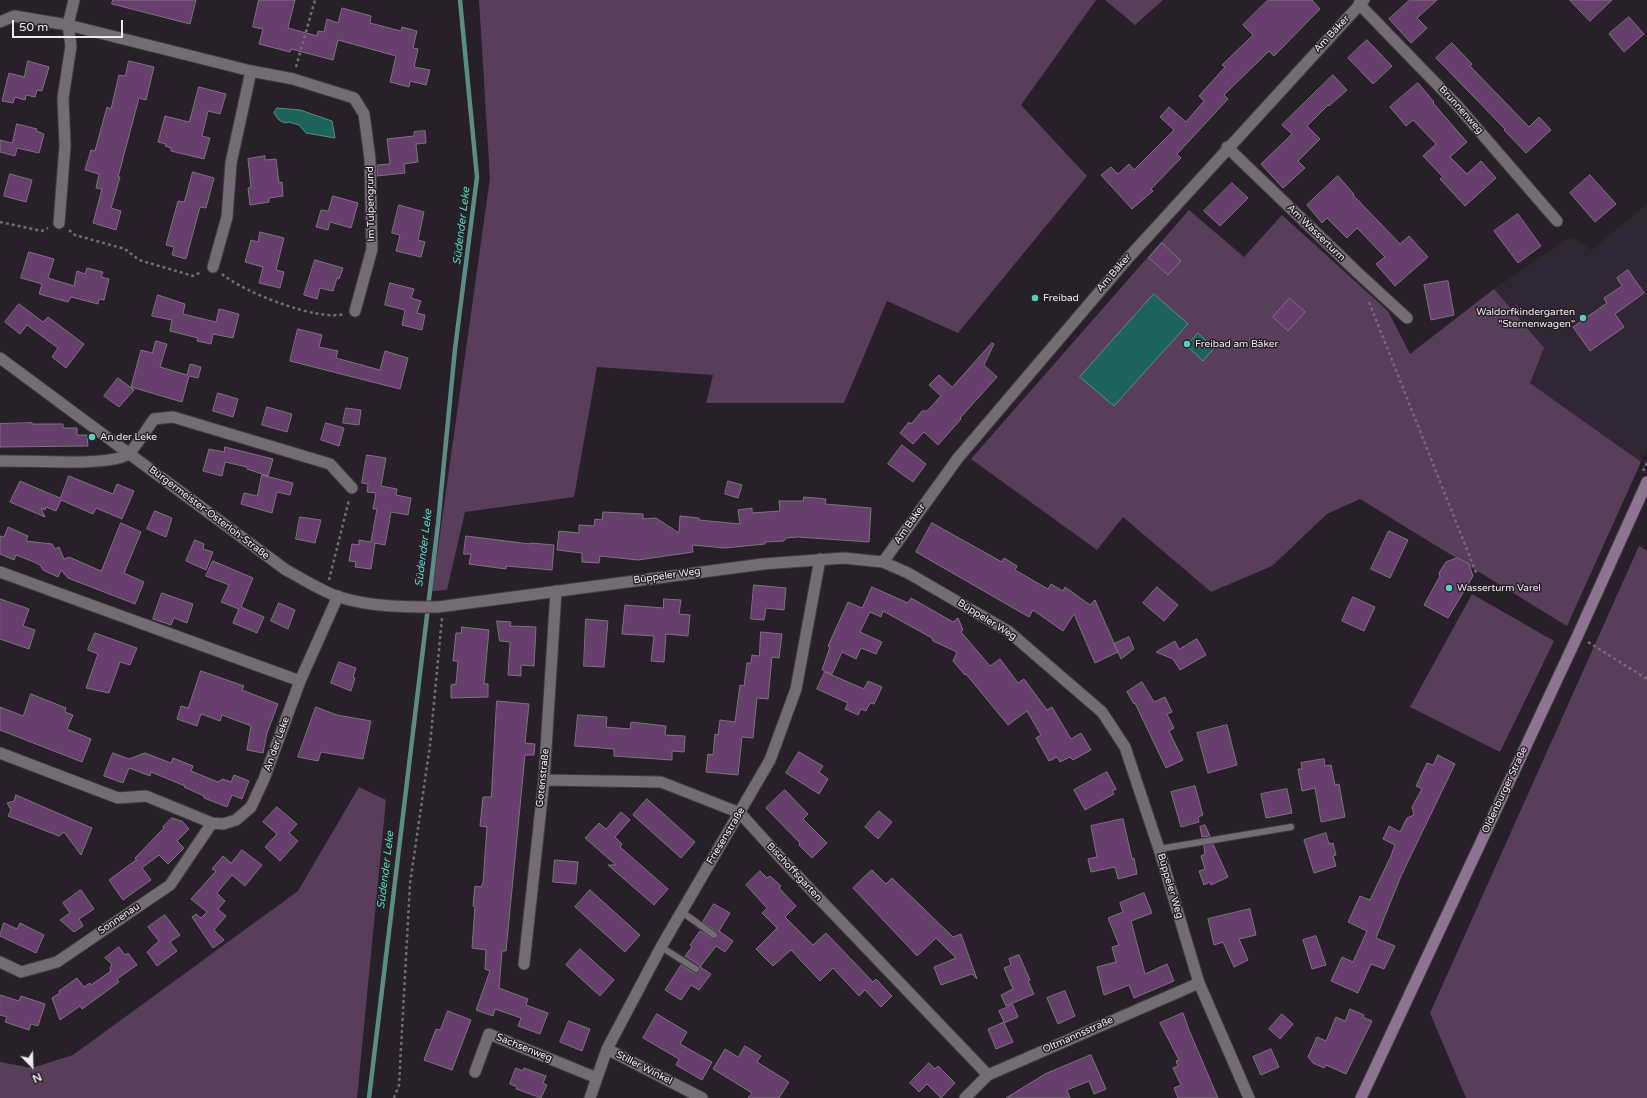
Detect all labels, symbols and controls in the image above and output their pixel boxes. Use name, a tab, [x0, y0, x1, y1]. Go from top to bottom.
scale bar	[14, 12, 125, 38]
street label: Am Bäker	[1312, 13, 1352, 55]
text: 50 m	[19, 20, 48, 34]
street label: Brunnenweg	[1436, 84, 1486, 136]
street label: Im Tulpengrund	[364, 166, 378, 242]
water label: Südender Leke	[451, 186, 473, 266]
street label: Am Wasserturm	[1284, 202, 1348, 264]
street label: Am Bäker	[1094, 251, 1134, 295]
place label: Freibad	[1043, 292, 1079, 304]
marker: Freibad	[1030, 293, 1040, 303]
place label: Waldorfkindergarten "Sternenwagen"	[1476, 306, 1575, 330]
marker: Waldorfkindergarten "Sternenwagen"	[1578, 313, 1588, 323]
place label: Freibad am Bäker	[1195, 338, 1278, 350]
marker: Freibad am Bäker	[1182, 339, 1192, 349]
place label: An der Leke	[100, 431, 157, 443]
marker: An der Leke	[87, 432, 97, 442]
street label: Bürgermeister-Osterloh-Straße	[147, 464, 271, 562]
street label: Am Bäker	[892, 501, 928, 547]
water label: Südender Leke	[413, 508, 435, 588]
street label: Büppeler Weg	[633, 565, 701, 587]
place label: Wasserturm Varel	[1457, 582, 1541, 594]
marker: Wasserturm Varel	[1444, 583, 1454, 593]
street label: Büppeler Weg	[955, 597, 1019, 643]
street label: An der Leke	[262, 715, 292, 773]
street label: Oldenburger Straße	[1480, 745, 1530, 835]
street label: Gotenstraße	[534, 748, 552, 808]
street label: Friesenstraße	[704, 805, 748, 867]
water label: Südender Leke	[375, 830, 397, 910]
street label: Bischoffsgarten	[764, 840, 824, 904]
street label: Büppeler Weg	[1154, 852, 1186, 920]
street label: Sonnenau	[96, 901, 142, 937]
street label: Oltmannsstraße	[1041, 1014, 1115, 1056]
street label: Sachsenweg	[494, 1031, 554, 1065]
north arrow	[12, 1046, 52, 1086]
street label: Stiller Winkel	[614, 1049, 674, 1087]
text: N	[30, 1070, 43, 1085]

